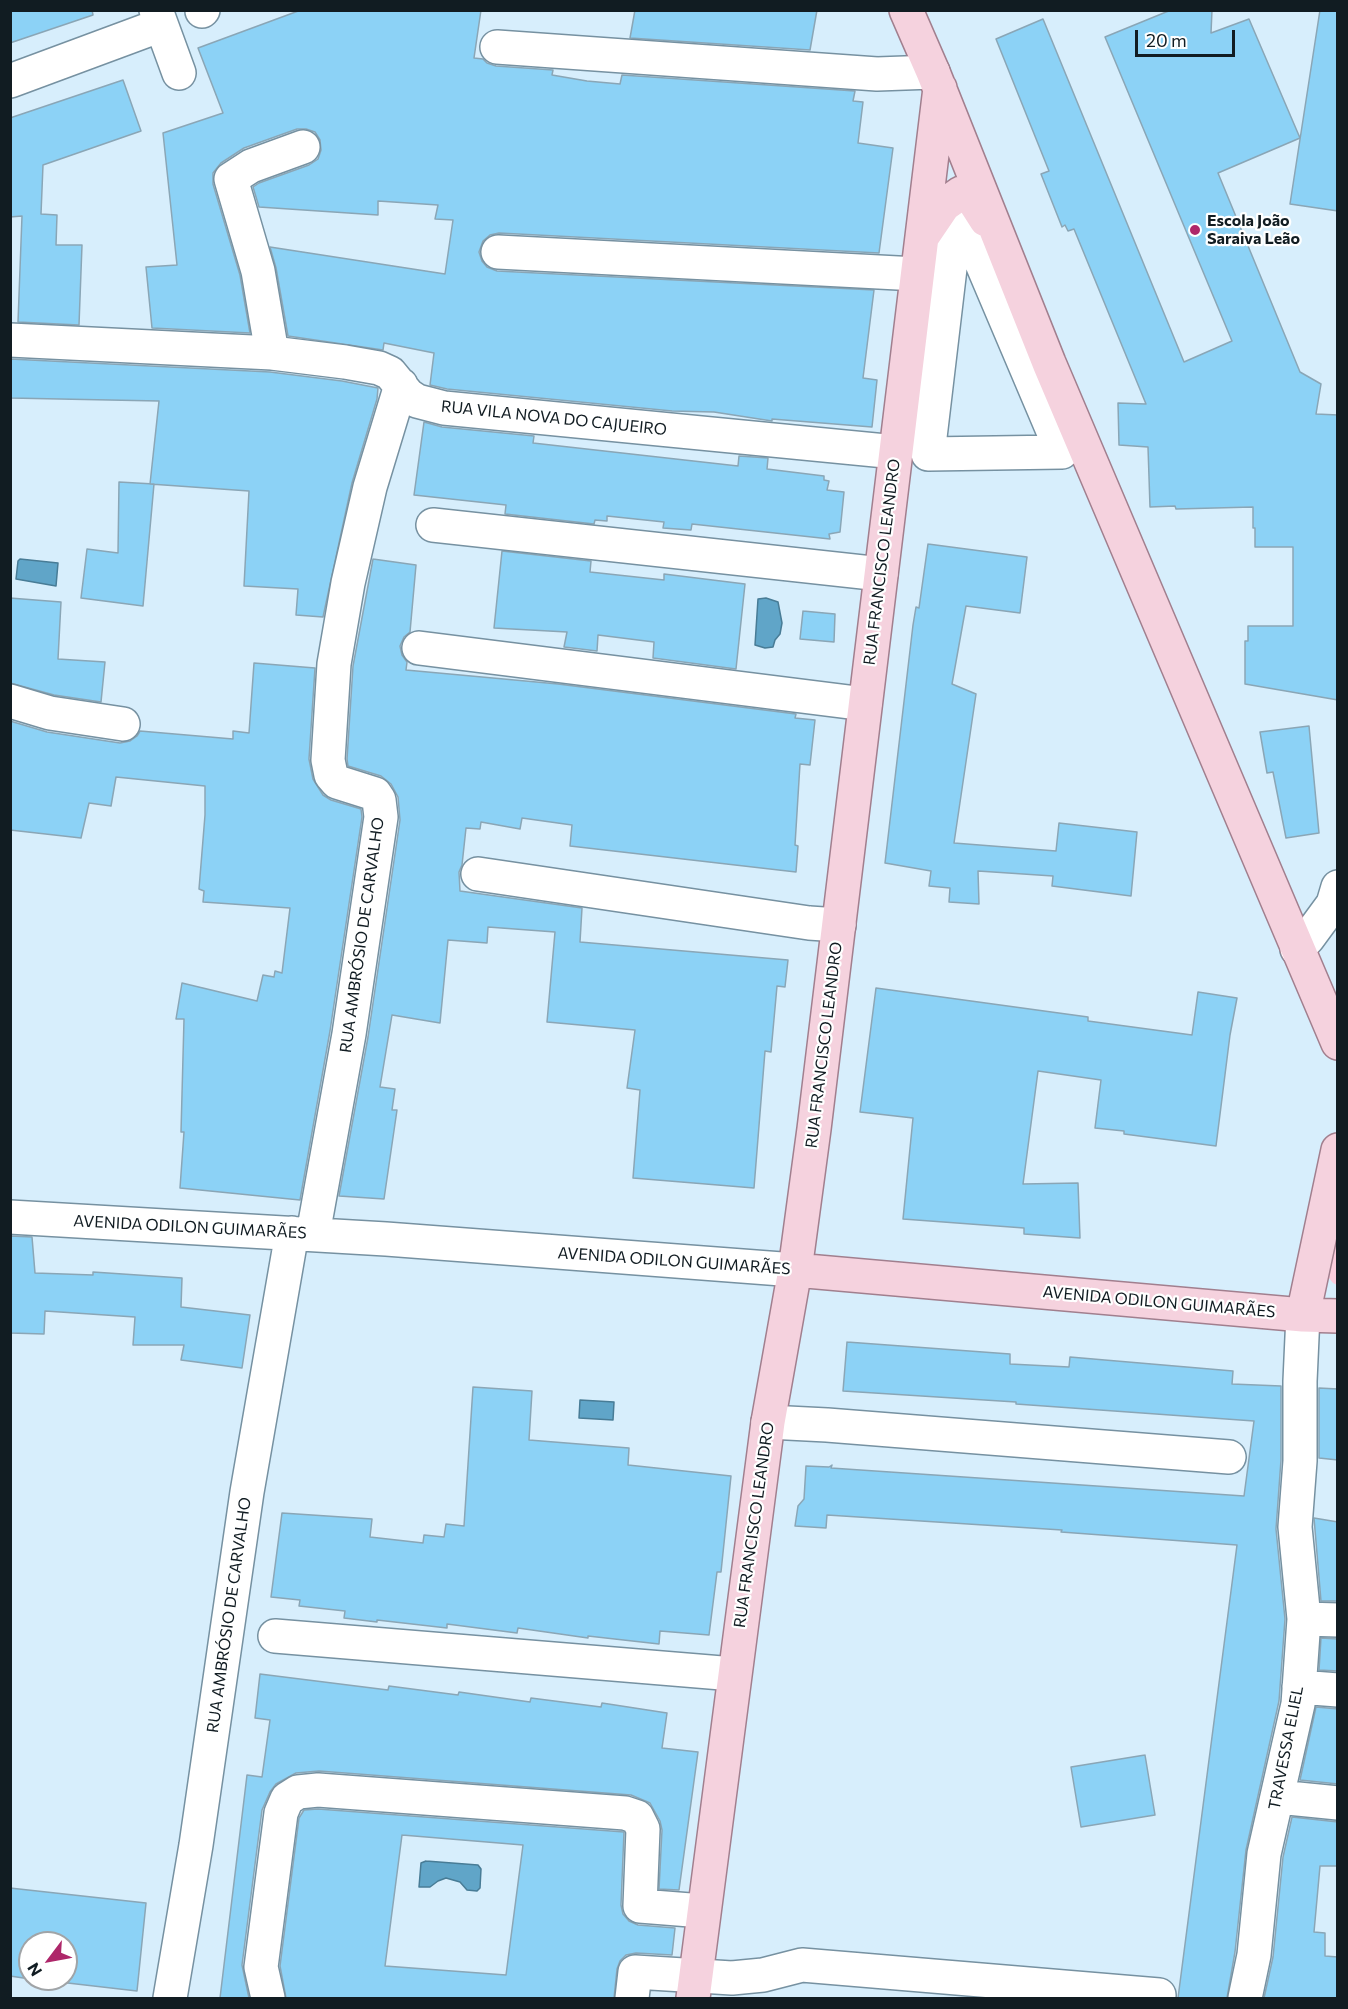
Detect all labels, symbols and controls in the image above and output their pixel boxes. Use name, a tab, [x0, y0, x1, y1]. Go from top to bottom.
scale bar	[1138, 18, 1238, 56]
text: 20 m	[1146, 29, 1187, 51]
place label: Escola João Saraiva Leão	[1207, 211, 1300, 249]
marker: Escola João Saraiva Leão	[1188, 223, 1202, 237]
street label: RUA VILA NOVA DO CAJUEIRO	[440, 397, 668, 439]
street label: RUA FRANCISCO LEANDRO	[860, 458, 904, 666]
street label: RUA AMBRÓSIO DE CARVALHO	[336, 816, 388, 1054]
street label: RUA FRANCISCO LEANDRO	[802, 941, 846, 1149]
street label: AVENIDA ODILON GUIMARÃES	[73, 1211, 307, 1243]
street label: AVENIDA ODILON GUIMARÃES	[557, 1243, 791, 1279]
street label: AVENIDA ODILON GUIMARÃES	[1042, 1282, 1276, 1322]
street label: RUA FRANCISCO LEANDRO	[730, 1421, 778, 1629]
street label: RUA AMBRÓSIO DE CARVALHO	[203, 1496, 255, 1734]
street label: TRAVESSA ELIEL	[1265, 1684, 1307, 1812]
north arrow	[18, 1931, 78, 1991]
text: N	[23, 1960, 45, 1980]

